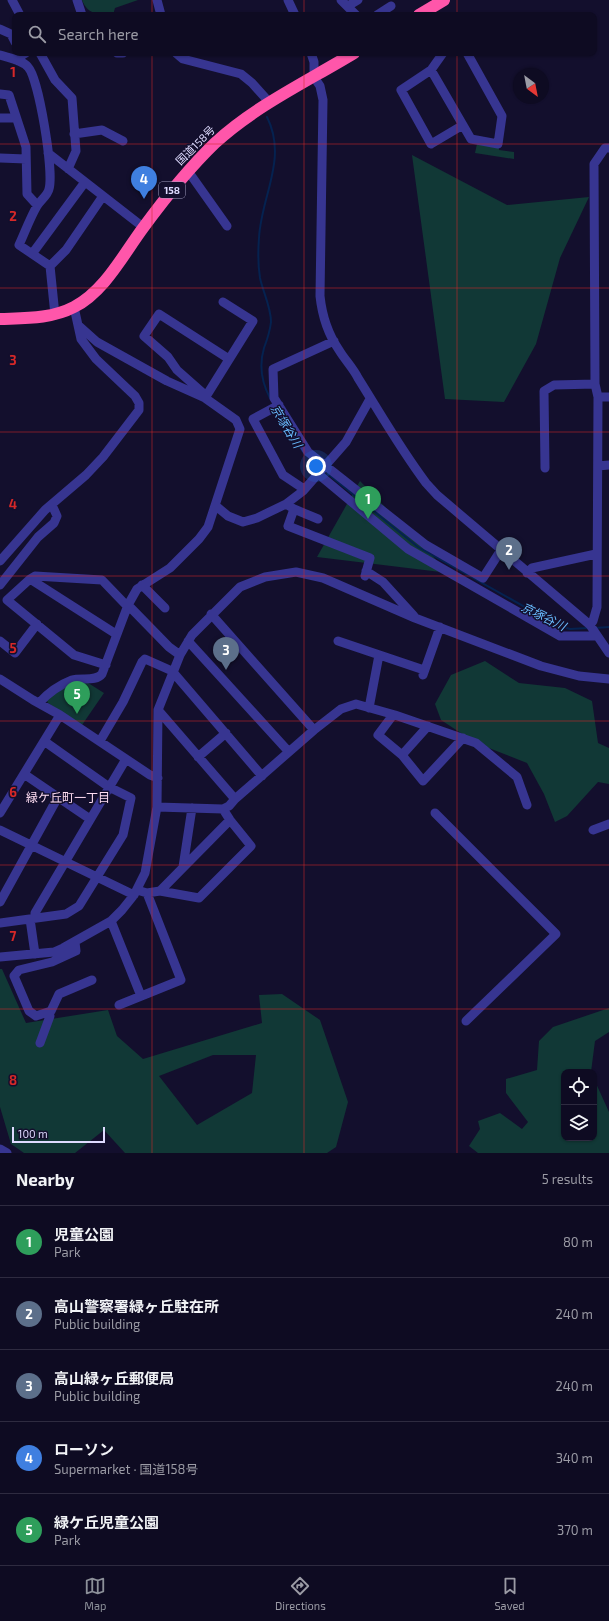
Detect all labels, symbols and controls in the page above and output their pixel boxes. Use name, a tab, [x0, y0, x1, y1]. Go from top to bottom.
search box	[12, 12, 597, 56]
icon: search	[26, 23, 48, 45]
text: Search here	[58, 25, 139, 43]
text: 1	[10, 64, 16, 80]
north arrow	[513, 68, 549, 104]
street label: 国道158号	[173, 123, 217, 167]
pin: 4	[131, 166, 157, 199]
road number: 158	[159, 182, 185, 198]
text: 2	[9, 208, 17, 224]
text: 3	[9, 352, 17, 368]
water label: 京塚谷川	[269, 402, 306, 452]
your location	[306, 456, 326, 476]
pin: 1	[355, 486, 381, 519]
text: 4	[9, 496, 17, 512]
pin: 2	[496, 537, 522, 570]
water label: 京塚谷川	[519, 599, 570, 634]
pin: 3	[213, 637, 239, 670]
text: 5	[9, 640, 17, 656]
pin: 5	[64, 681, 90, 714]
text: 6	[9, 784, 17, 800]
district label: 緑ケ丘町一丁目	[26, 790, 110, 804]
text: 7	[10, 928, 17, 944]
map controls	[561, 1069, 597, 1141]
button: locate	[561, 1069, 597, 1105]
text: 8	[9, 1072, 17, 1088]
button: layers	[561, 1105, 597, 1141]
scale bar	[12, 1125, 105, 1144]
text: 100 m	[18, 1127, 48, 1140]
text: Nearby	[16, 1169, 74, 1189]
text: 5 results	[542, 1171, 593, 1187]
text: 児童公園	[54, 1225, 114, 1243]
text: 1	[26, 1234, 32, 1250]
text: 80 m	[563, 1234, 593, 1250]
text: Park	[54, 1244, 81, 1260]
text: 高山警察署緑ヶ丘駐在所	[54, 1297, 219, 1315]
text: 2	[25, 1306, 33, 1322]
text: 240 m	[556, 1306, 593, 1322]
text: Public building	[54, 1316, 140, 1332]
text: 高山緑ヶ丘郵便局	[54, 1369, 174, 1387]
text: 3	[25, 1378, 33, 1394]
text: 240 m	[556, 1378, 593, 1394]
text: Public building	[54, 1388, 140, 1404]
text: ローソン	[54, 1440, 114, 1458]
text: 4	[25, 1450, 33, 1466]
text: 340 m	[556, 1450, 593, 1466]
text: Supermarket · 国道158号	[54, 1461, 198, 1477]
text: 緑ケ丘児童公園	[54, 1513, 159, 1531]
text: 5	[25, 1522, 33, 1538]
text: 370 m	[557, 1522, 593, 1538]
text: Park	[54, 1532, 81, 1548]
tab: Map	[84, 1575, 106, 1612]
tab: Directions	[275, 1575, 326, 1612]
tab: Saved	[494, 1575, 525, 1612]

